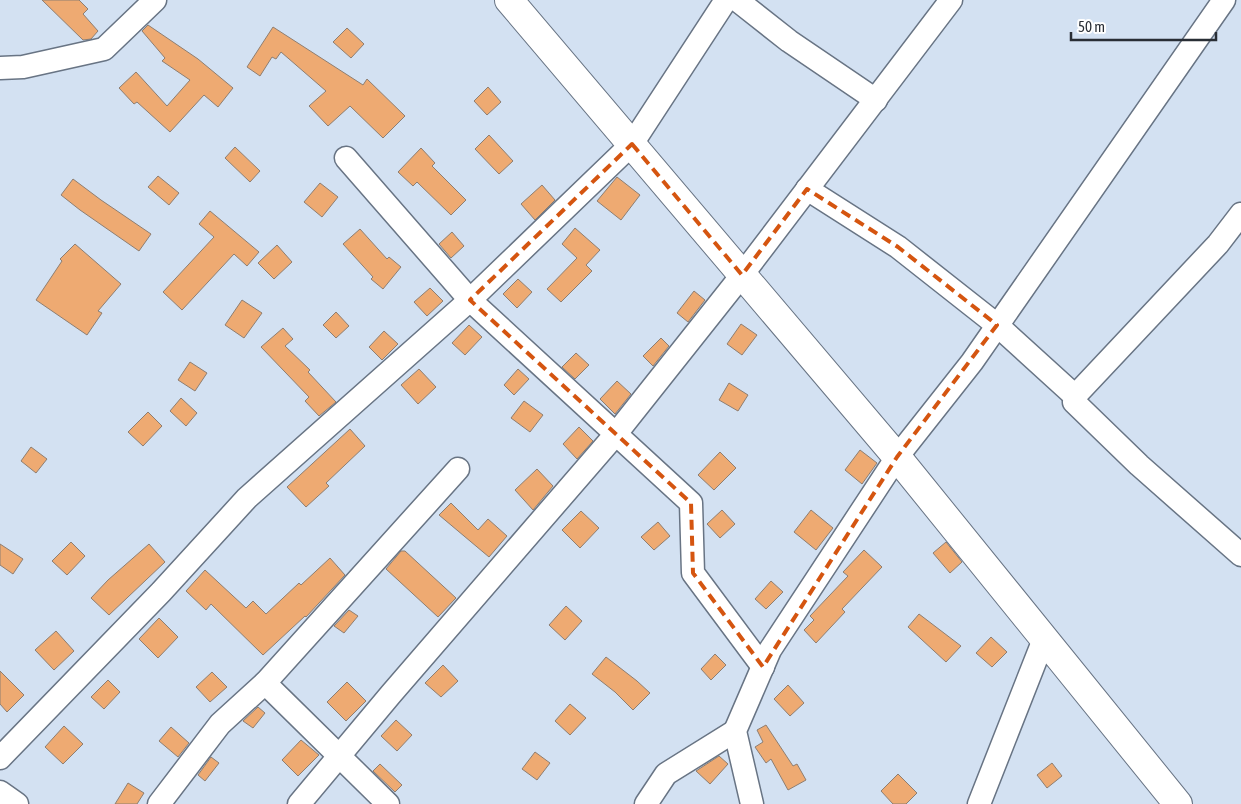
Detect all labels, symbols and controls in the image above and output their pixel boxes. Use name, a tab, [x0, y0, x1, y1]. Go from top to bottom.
scale bar	[1071, 10, 1216, 42]
text: 50 m	[1078, 18, 1105, 35]

